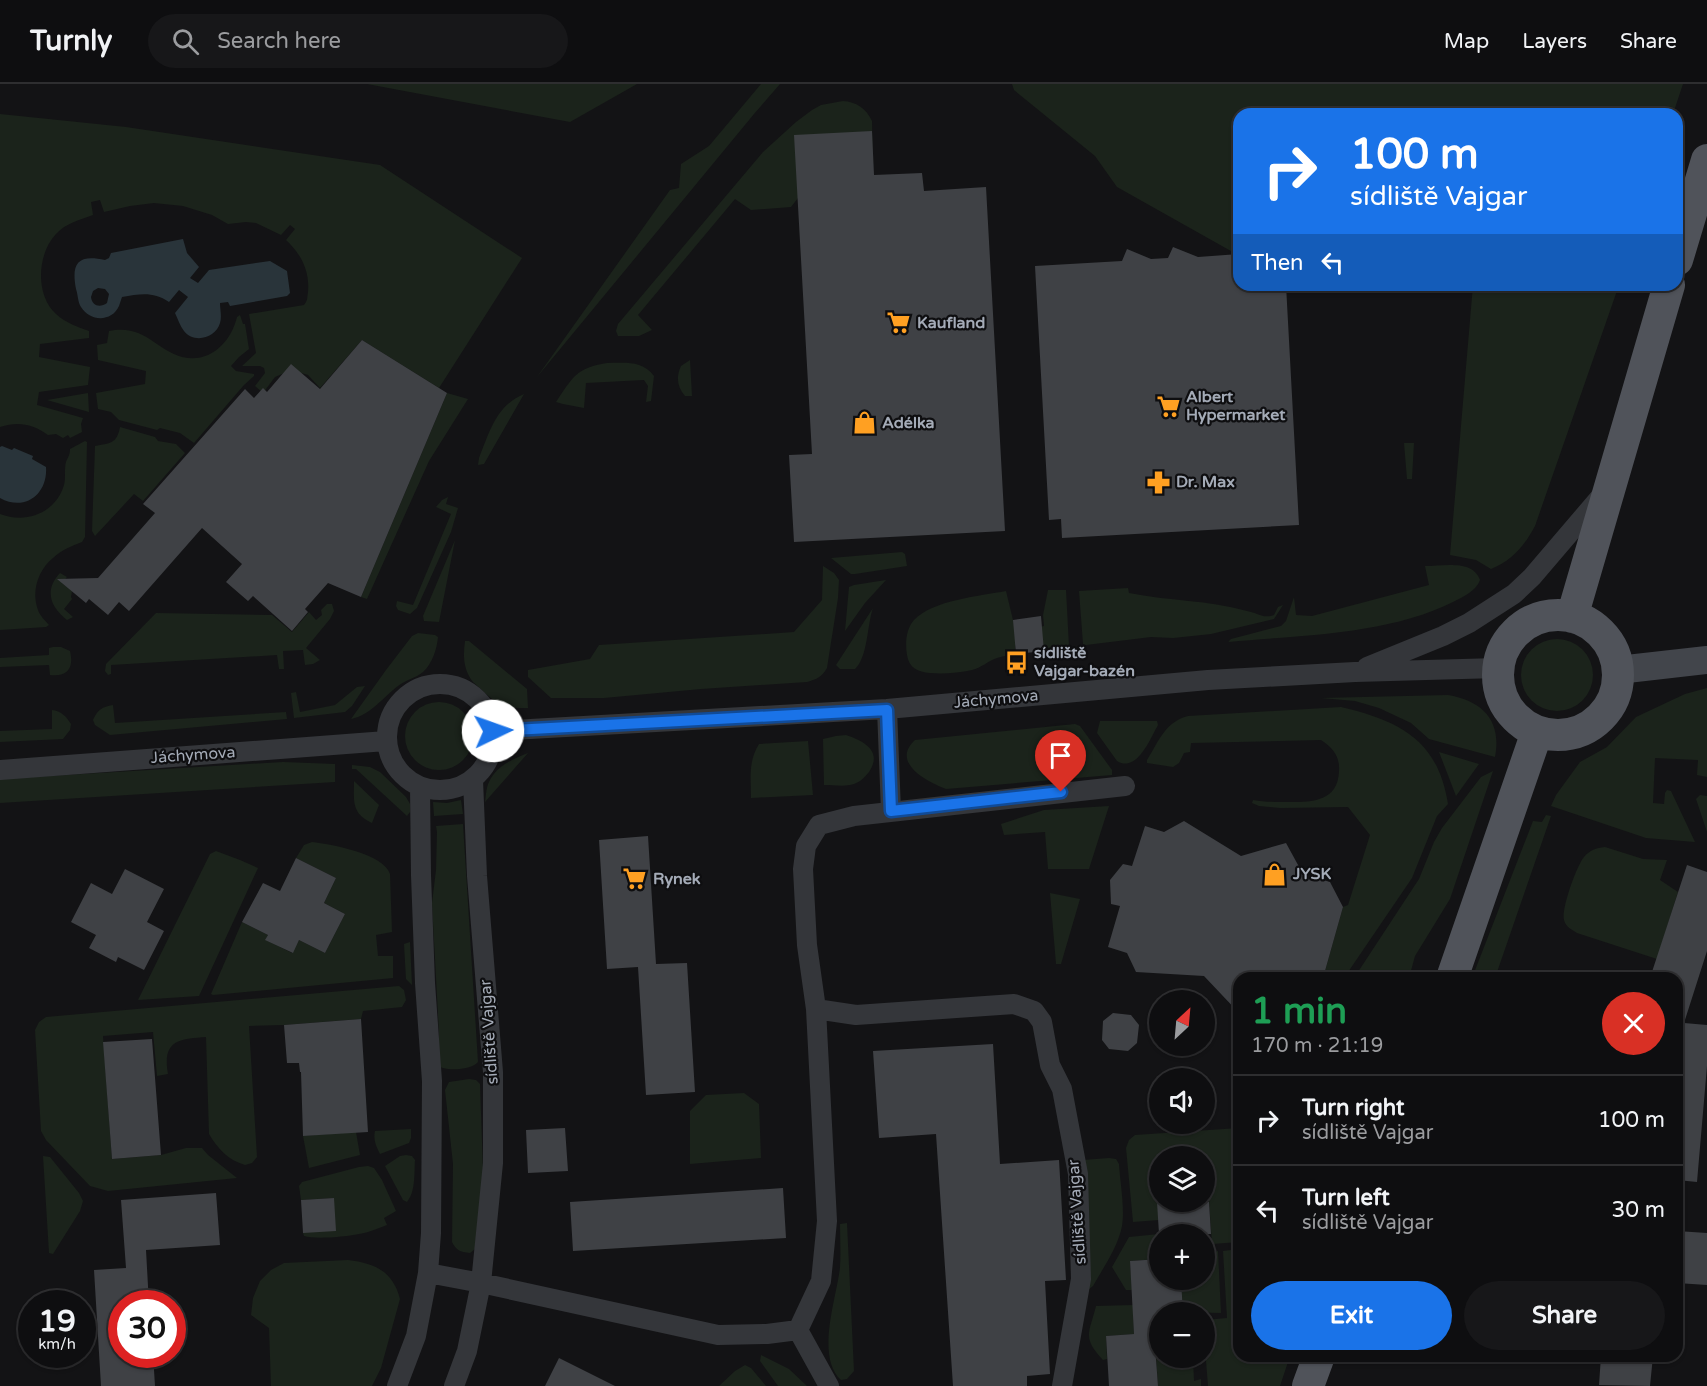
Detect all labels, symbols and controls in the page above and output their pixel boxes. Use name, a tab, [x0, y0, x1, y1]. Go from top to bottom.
search box	[148, 14, 568, 68]
text: Turnly	[30, 24, 112, 58]
icon: search	[169, 25, 202, 58]
text: Search here	[217, 28, 341, 54]
text: Map	[1444, 29, 1489, 54]
text: Layers	[1522, 29, 1587, 54]
text: Share	[1620, 29, 1677, 54]
text: 100 m	[1350, 129, 1479, 180]
icon: right	[1251, 132, 1329, 210]
text: sídliště Vajgar	[1350, 180, 1527, 213]
icon: left	[1316, 246, 1349, 279]
text: Then	[1251, 250, 1304, 276]
supermarket icon: Kaufland	[886, 310, 912, 336]
place label: Kaufland	[917, 313, 985, 333]
place label: Albert Hypermarket	[1186, 387, 1286, 425]
supermarket icon: Albert Hypermarket	[1155, 393, 1181, 419]
shop icon: Adélka	[851, 410, 877, 436]
place label: Adélka	[882, 413, 934, 433]
pharmacy icon: Dr. Max	[1145, 469, 1171, 495]
place label: Dr. Max	[1176, 472, 1235, 492]
place label: sídliště Vajgar-bazén	[1034, 643, 1135, 681]
bus stop icon: sídliště Vajgar-bazén	[1003, 649, 1029, 675]
street label: Jáchymova	[953, 685, 1039, 713]
position arrow	[461, 699, 525, 763]
pin	[1035, 730, 1086, 792]
icon: arrive	[1044, 739, 1077, 772]
street label: Jáchymova	[150, 742, 236, 768]
shop icon: JYSK	[1262, 861, 1288, 887]
place label: JYSK	[1292, 864, 1331, 884]
supermarket icon: Rynek	[622, 866, 648, 892]
place label: Rynek	[653, 869, 701, 889]
street label: sídliště Vajgar	[475, 978, 503, 1085]
north arrow	[1149, 990, 1215, 1056]
map controls	[1149, 990, 1215, 1368]
text: 1 min	[1251, 990, 1347, 1033]
button: close	[1602, 992, 1665, 1055]
text: 170 m · 21:19	[1251, 1034, 1383, 1058]
button: sound	[1149, 1068, 1215, 1134]
text: Turn right	[1302, 1095, 1404, 1121]
icon: right	[1251, 1104, 1284, 1137]
text: 100 m	[1598, 1107, 1665, 1133]
text: sídliště Vajgar	[1302, 1121, 1433, 1145]
button: layers	[1149, 1146, 1215, 1212]
street label: sídliště Vajgar	[1063, 1158, 1091, 1265]
text: Turn left	[1302, 1185, 1390, 1211]
icon: left	[1251, 1194, 1284, 1227]
text: 30 m	[1611, 1197, 1665, 1223]
text: sídliště Vajgar	[1302, 1211, 1433, 1235]
button: +	[1149, 1224, 1215, 1290]
button: Exit	[1251, 1281, 1452, 1350]
button: Share	[1464, 1281, 1665, 1350]
speed limit sign: 30	[108, 1290, 186, 1368]
button: −	[1149, 1302, 1215, 1368]
text: 19	[38, 1303, 76, 1340]
text: km/h	[38, 1335, 76, 1353]

